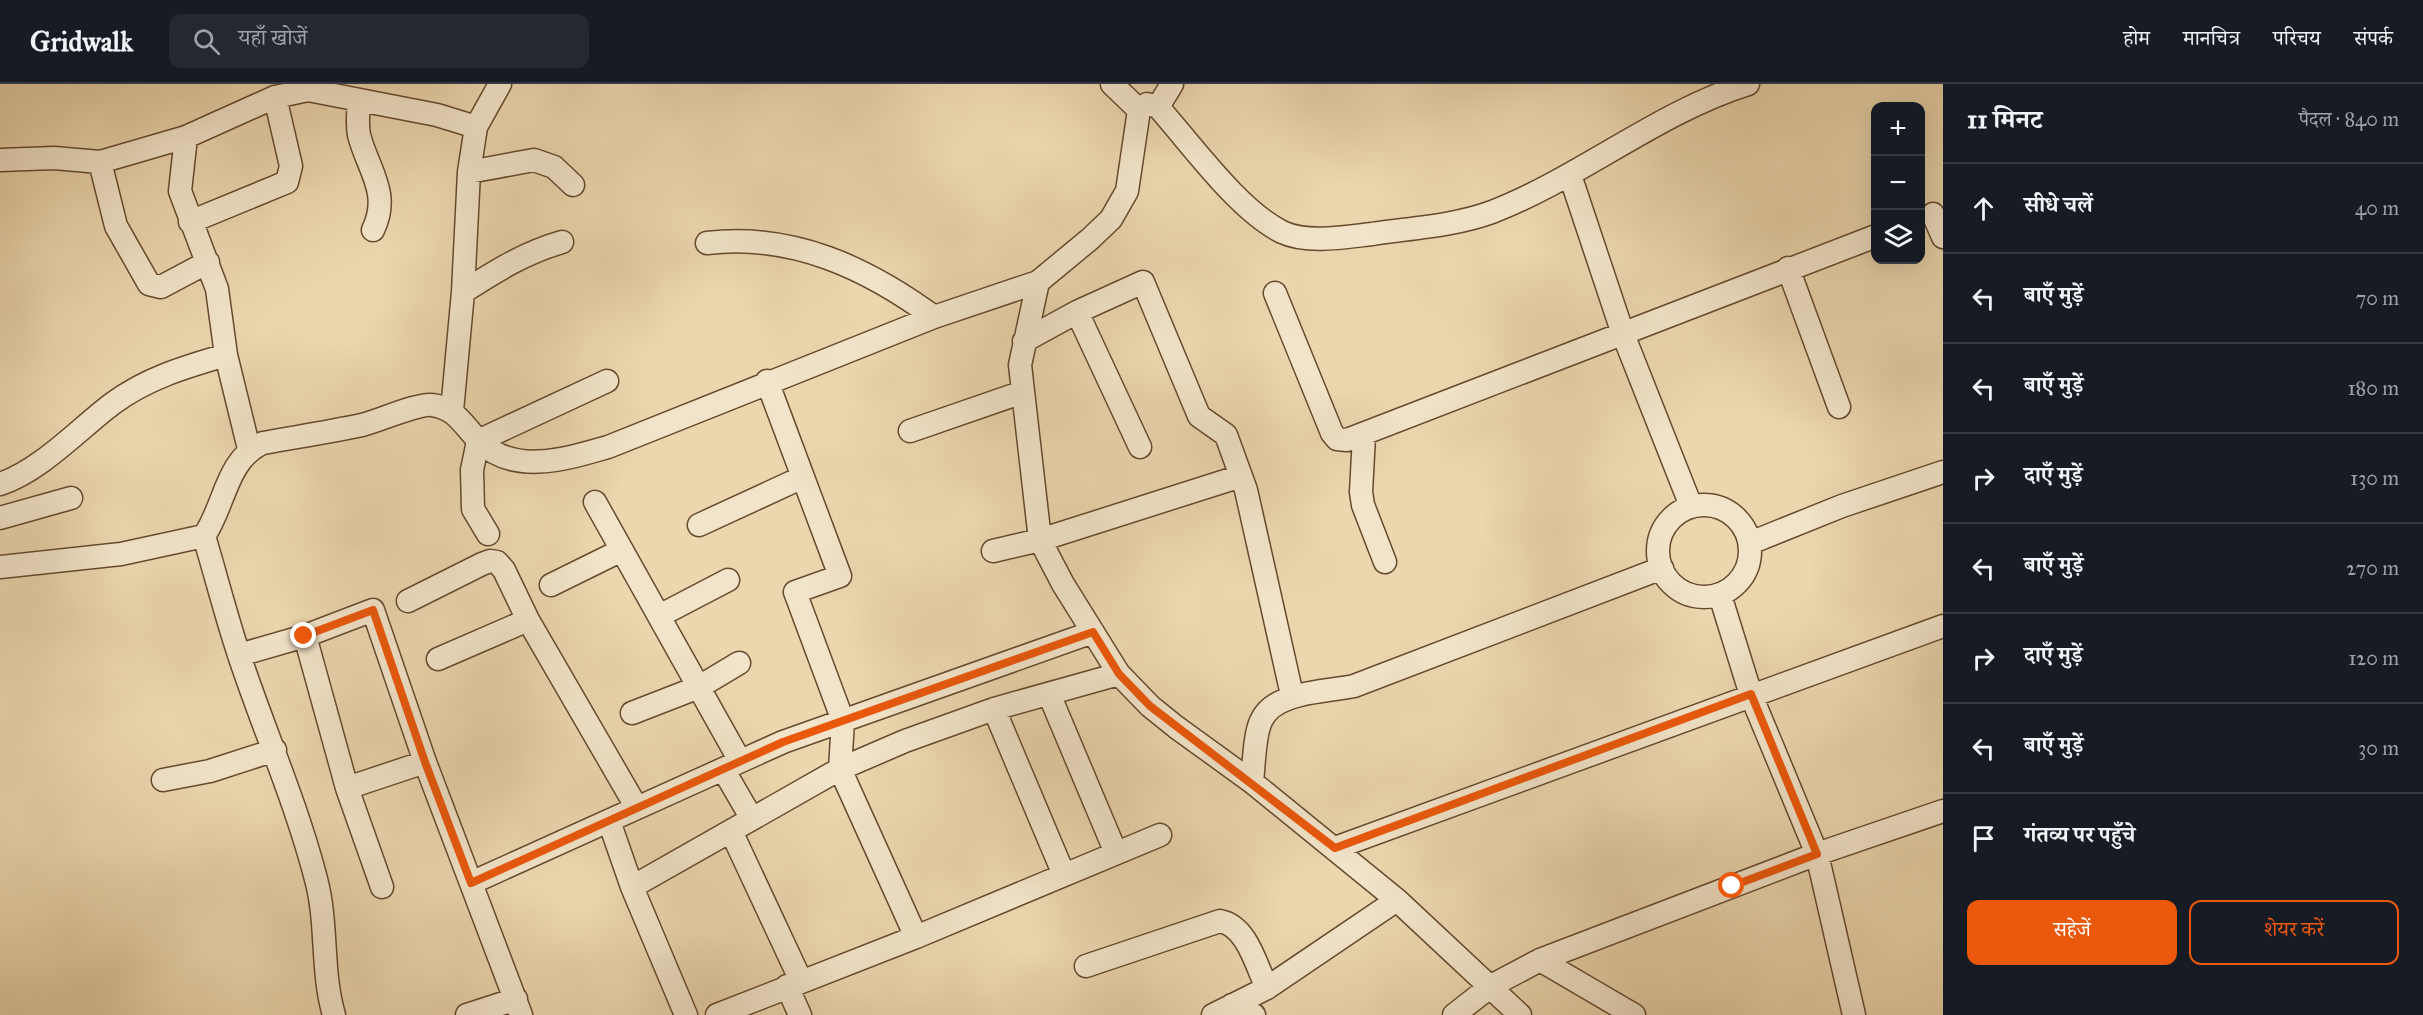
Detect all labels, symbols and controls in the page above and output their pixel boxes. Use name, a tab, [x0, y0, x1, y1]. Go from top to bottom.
search box	[169, 14, 589, 68]
text: Gridwalk	[30, 24, 133, 59]
text: यहाँ खोजें	[238, 24, 307, 51]
icon: search	[190, 25, 223, 58]
text: होम	[2123, 25, 2150, 51]
text: मानचित्र	[2183, 25, 2240, 51]
text: परिचय	[2273, 25, 2321, 51]
text: संपर्क	[2354, 25, 2393, 51]
map controls	[1871, 102, 1925, 264]
button: +	[1871, 102, 1925, 156]
text: 11 मिनट	[1967, 103, 2042, 135]
text: पैदल · 840 m	[2299, 107, 2399, 131]
button: −	[1871, 156, 1925, 210]
text: सीधे चलें	[2024, 191, 2093, 218]
icon: ahead	[1967, 192, 2000, 225]
text: 40 m	[2355, 196, 2399, 220]
button: layers	[1871, 210, 1925, 264]
text: बाएँ मुड़ें	[2024, 281, 2083, 308]
icon: left	[1967, 282, 2000, 315]
text: 70 m	[2356, 286, 2399, 310]
text: बाएँ मुड़ें	[2024, 371, 2083, 398]
icon: left	[1967, 372, 2000, 405]
text: 180 m	[2348, 376, 2399, 400]
text: दाएँ मुड़ें	[2024, 461, 2083, 488]
icon: right	[1967, 462, 2000, 495]
text: 130 m	[2350, 466, 2399, 490]
text: बाएँ मुड़ें	[2024, 551, 2083, 578]
icon: left	[1967, 552, 2000, 585]
text: 270 m	[2346, 556, 2399, 580]
route end	[290, 622, 316, 648]
text: दाएँ मुड़ें	[2024, 641, 2083, 668]
icon: right	[1967, 642, 2000, 675]
text: 120 m	[2348, 646, 2399, 670]
text: बाएँ मुड़ें	[2024, 731, 2083, 758]
icon: left	[1967, 732, 2000, 765]
text: 30 m	[2358, 736, 2399, 760]
text: गंतव्य पर पहुँचे	[2024, 821, 2135, 848]
icon: arrive	[1967, 822, 2000, 855]
route start	[1718, 872, 1744, 898]
button: सहेजें	[1967, 900, 2177, 965]
button: शेयर करें	[2189, 900, 2399, 965]

